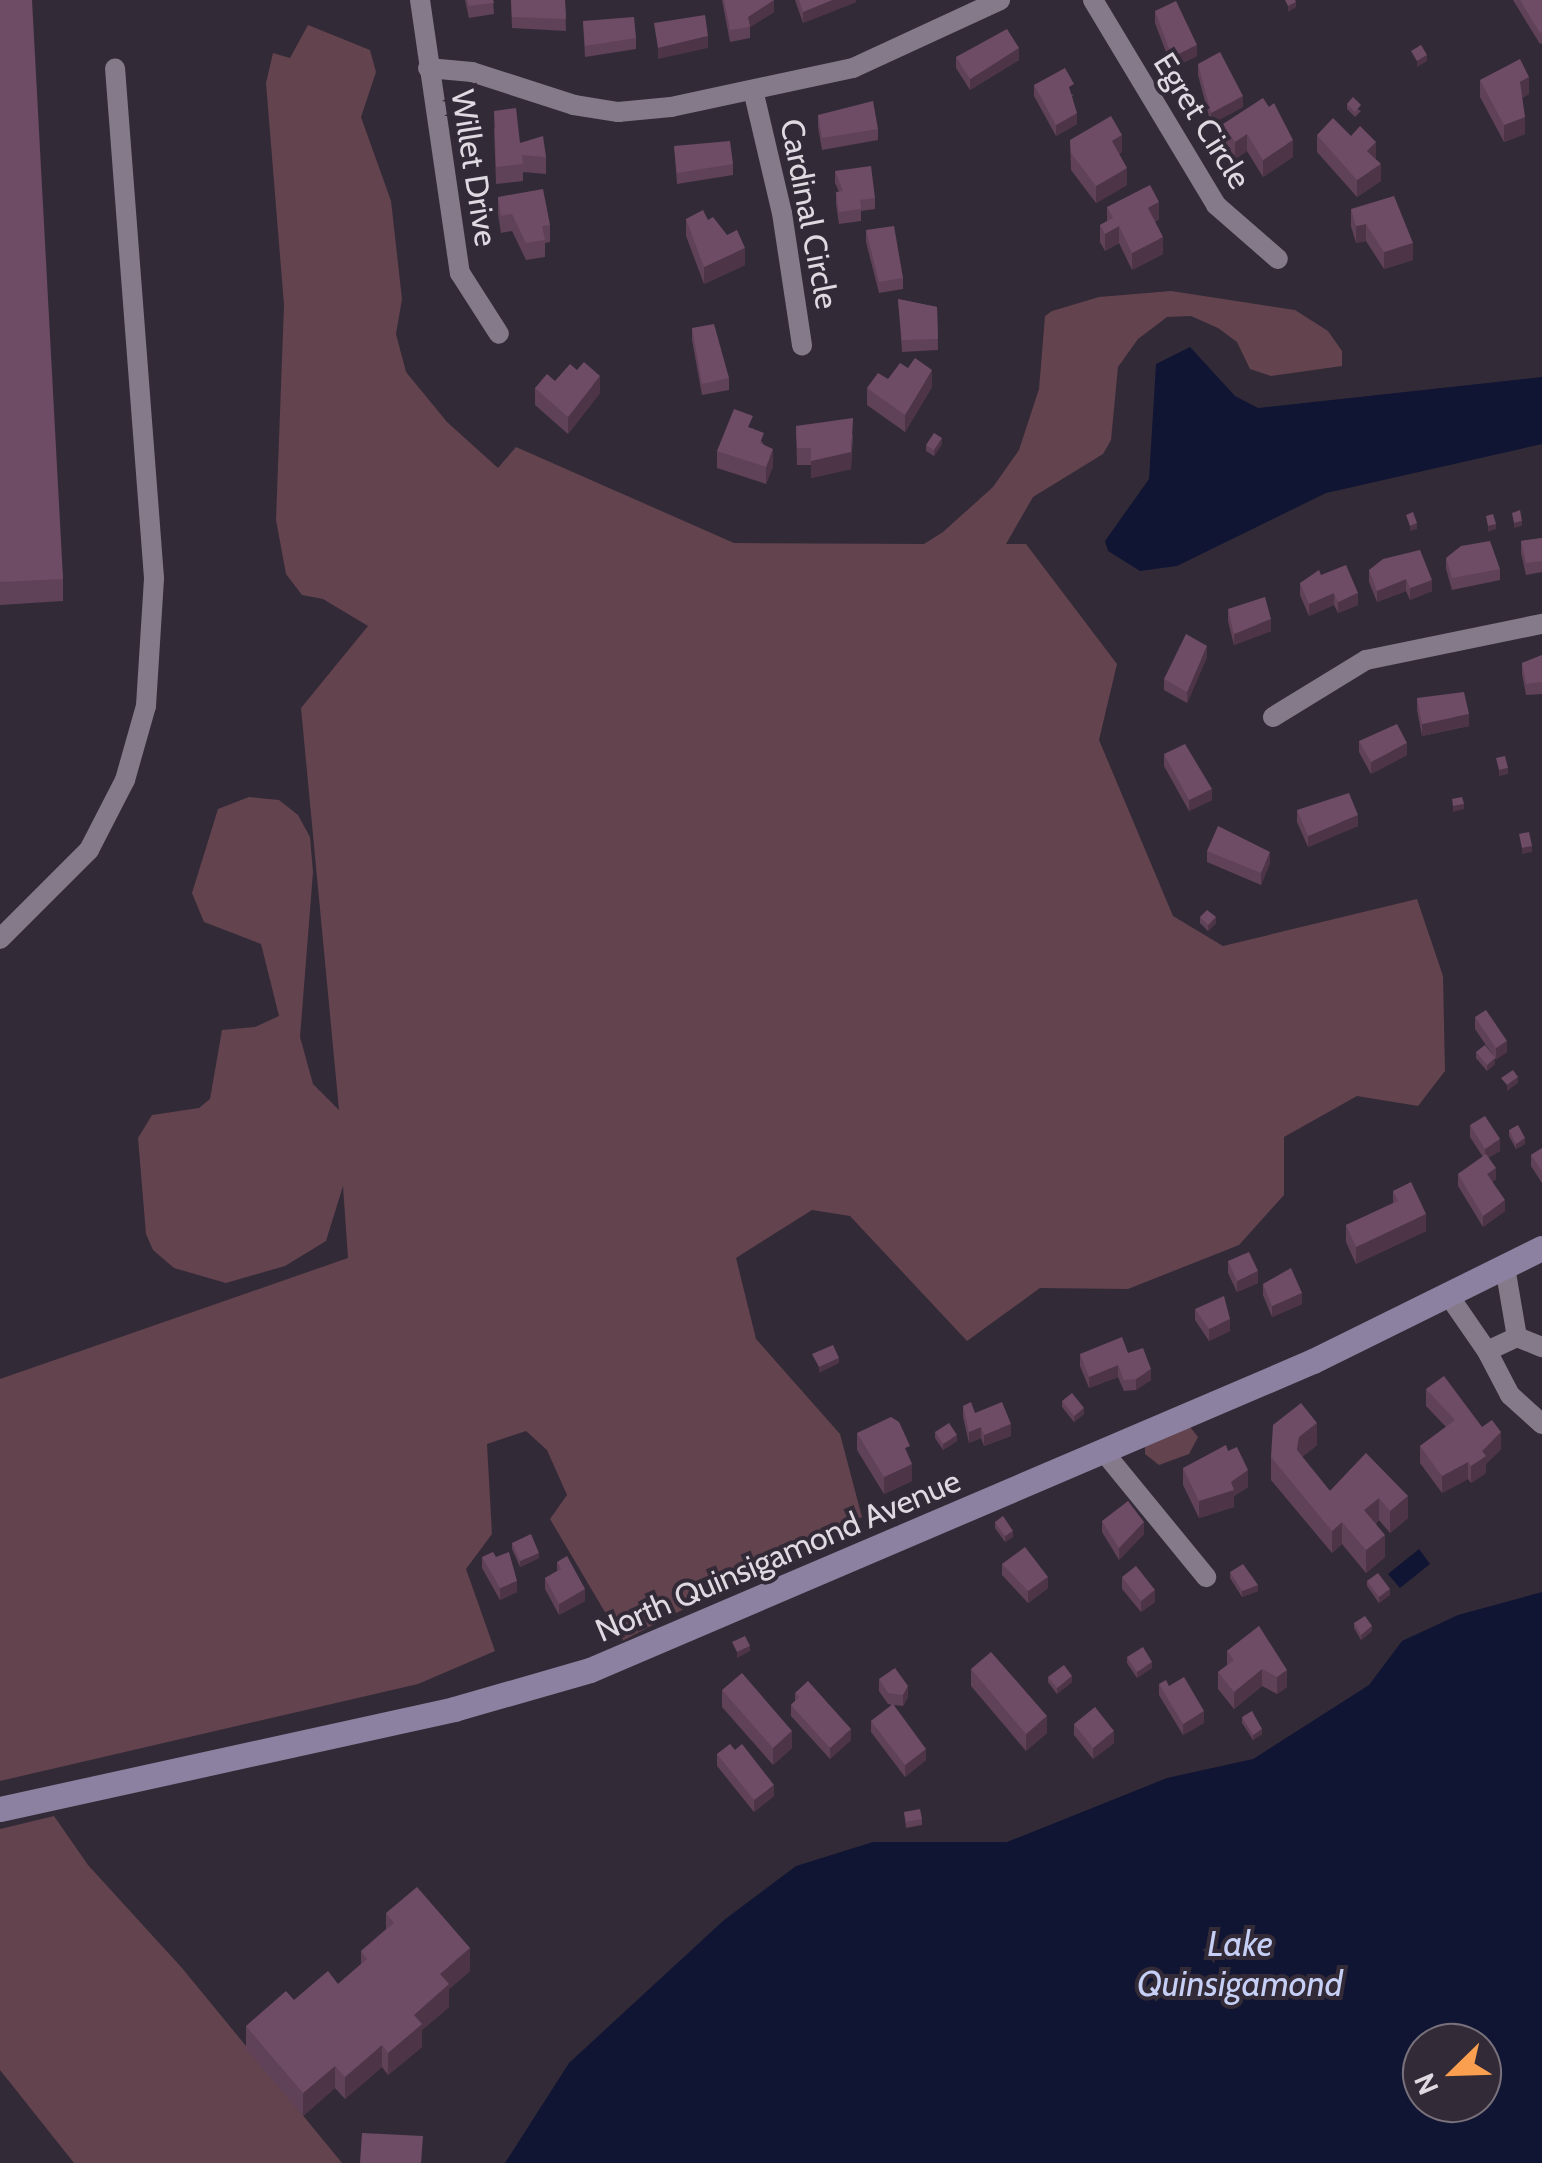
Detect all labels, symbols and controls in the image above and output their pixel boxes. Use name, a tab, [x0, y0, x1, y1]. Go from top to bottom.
street label: Egret Circle	[1145, 46, 1259, 196]
street label: Willet Drive	[443, 87, 505, 249]
street label: Cardinal Circle	[772, 116, 846, 312]
street label: North Quinsigamond Avenue	[590, 1462, 966, 1650]
water label: Lake Quinsigamond	[1137, 1923, 1343, 2005]
north arrow	[1402, 2023, 1502, 2123]
text: N	[1407, 2068, 1446, 2100]

